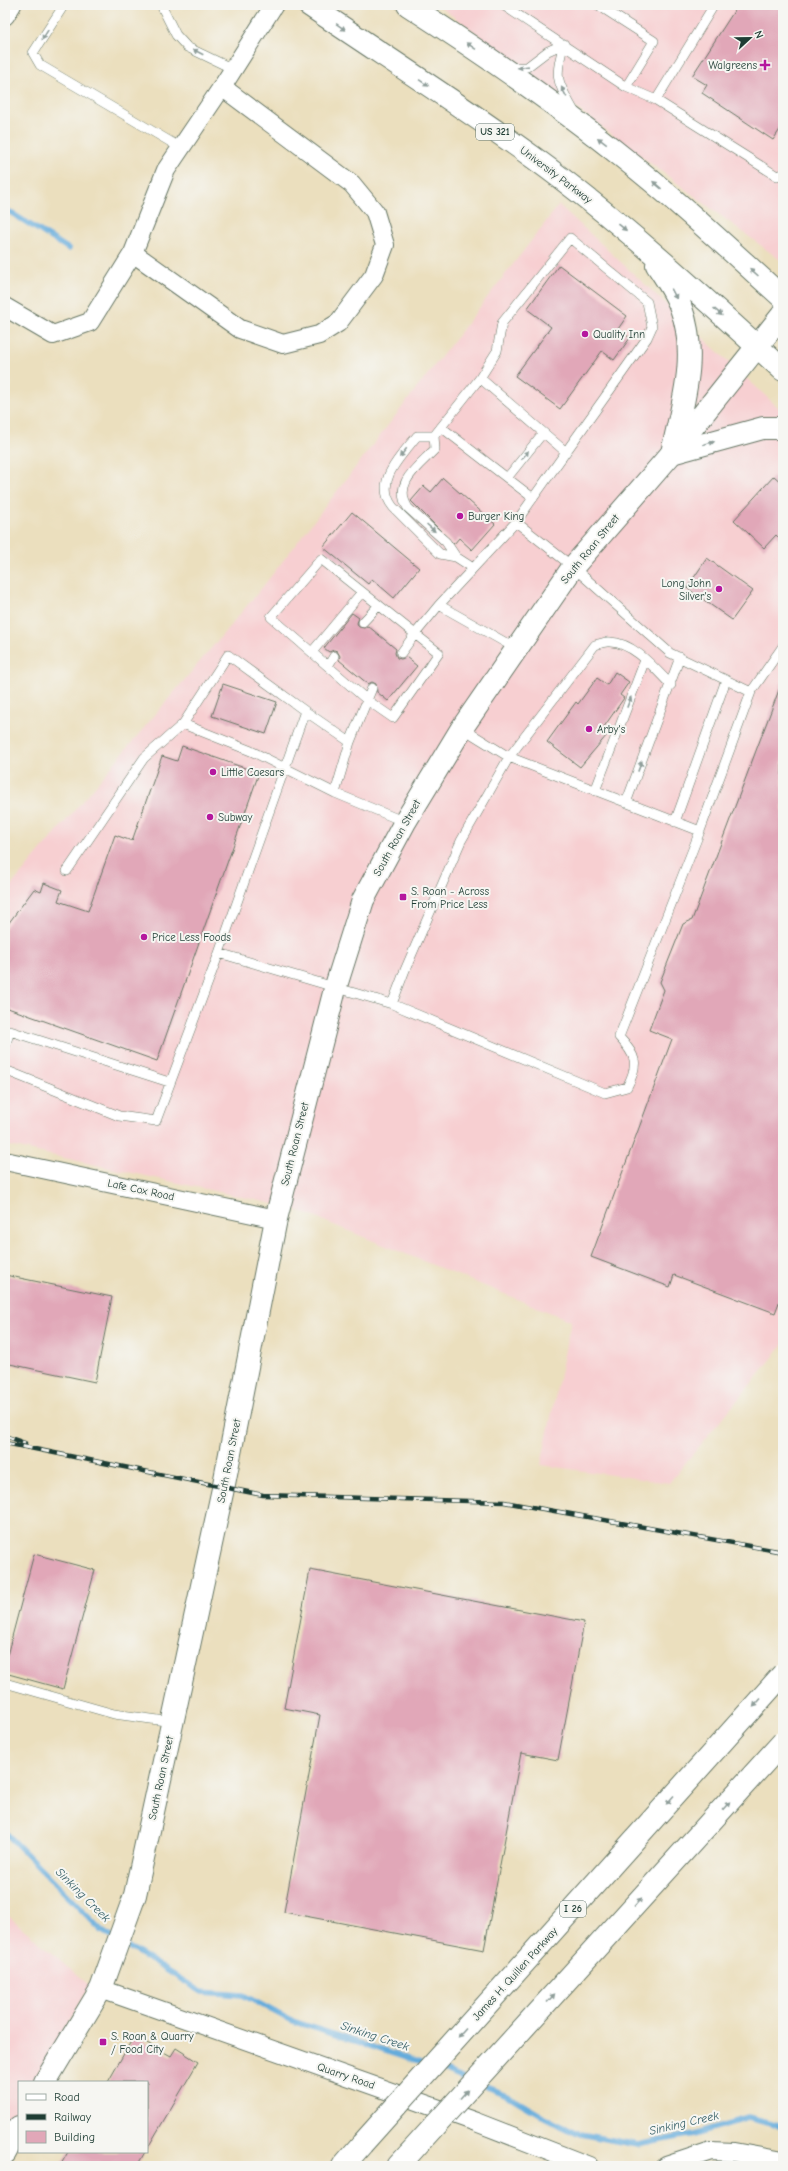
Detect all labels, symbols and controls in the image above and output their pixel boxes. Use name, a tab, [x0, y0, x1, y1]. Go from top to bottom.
north arrow	[730, 18, 770, 58]
one-way arrow	[336, 23, 346, 31]
text: N	[751, 29, 766, 40]
one-way arrow	[41, 30, 49, 40]
one-way arrow	[465, 42, 476, 50]
one-way arrow	[192, 49, 204, 55]
place label: Walgreens	[708, 59, 757, 72]
marker: Walgreens	[760, 60, 770, 70]
one-way arrow	[516, 64, 529, 70]
one-way arrow	[419, 79, 429, 87]
one-way arrow	[561, 86, 567, 98]
road number: US 321	[476, 124, 514, 140]
one-way arrow	[597, 137, 607, 145]
street label: University Parkway	[517, 144, 595, 207]
one-way arrow	[651, 181, 662, 190]
one-way arrow	[617, 223, 627, 232]
one-way arrow	[749, 267, 759, 276]
one-way arrow	[671, 289, 677, 300]
one-way arrow	[714, 307, 723, 316]
place label: Quality Inn	[593, 328, 645, 341]
marker: Quality Inn	[580, 329, 590, 339]
one-way arrow	[704, 440, 716, 446]
one-way arrow	[399, 448, 408, 459]
one-way arrow	[521, 450, 530, 461]
place label: Burger King	[468, 510, 524, 523]
marker: Burger King	[455, 511, 465, 521]
street label: South Roan Street	[558, 511, 622, 586]
one-way arrow	[426, 524, 436, 533]
place label: Long John Silver's	[661, 577, 711, 603]
marker: Long John Silver's	[714, 584, 724, 594]
one-way arrow	[627, 696, 633, 708]
place label: Arby's	[597, 723, 626, 736]
marker: Arby's	[584, 724, 594, 734]
one-way arrow	[638, 760, 644, 772]
place label: Little Caesars	[221, 766, 284, 779]
marker: Little Caesars	[208, 767, 218, 777]
street label: South Roan Street	[371, 797, 424, 879]
place label: Subway	[218, 811, 253, 824]
marker: Subway	[205, 812, 215, 822]
place label: S. Roan - Across From Price Less	[411, 885, 489, 911]
marker: S. Roan - Across From Price Less	[398, 892, 408, 902]
place label: Price Less Foods	[152, 931, 231, 944]
marker: Price Less Foods	[139, 932, 149, 942]
street label: South Roan Street	[278, 1100, 312, 1187]
street label: Lafe Cox Road	[106, 1177, 176, 1203]
street label: South Roan Street	[214, 1417, 244, 1504]
one-way arrow	[753, 1699, 762, 1708]
street label: South Roan Street	[146, 1734, 176, 1821]
one-way arrow	[666, 1795, 675, 1805]
one-way arrow	[721, 1800, 730, 1811]
water label: Sinking Creek	[53, 1865, 113, 1925]
one-way arrow	[634, 1897, 643, 1907]
road number: I 26	[560, 1901, 586, 1917]
street label: James H. Quillen Parkway	[470, 1925, 560, 2023]
one-way arrow	[546, 1993, 556, 2003]
water label: Sinking Creek	[339, 2018, 411, 2054]
one-way arrow	[458, 2028, 467, 2037]
place label: S. Roan & Quarry / Food City	[111, 2030, 194, 2056]
marker: S. Roan & Quarry / Food City	[98, 2037, 108, 2047]
street label: Quarry Road	[315, 2060, 377, 2092]
legend	[18, 2081, 148, 2153]
one-way arrow	[459, 2089, 468, 2100]
text: Road	[54, 2090, 80, 2104]
water label: Sinking Creek	[648, 2108, 720, 2138]
text: Railway	[54, 2110, 92, 2124]
text: Building	[54, 2130, 95, 2144]

